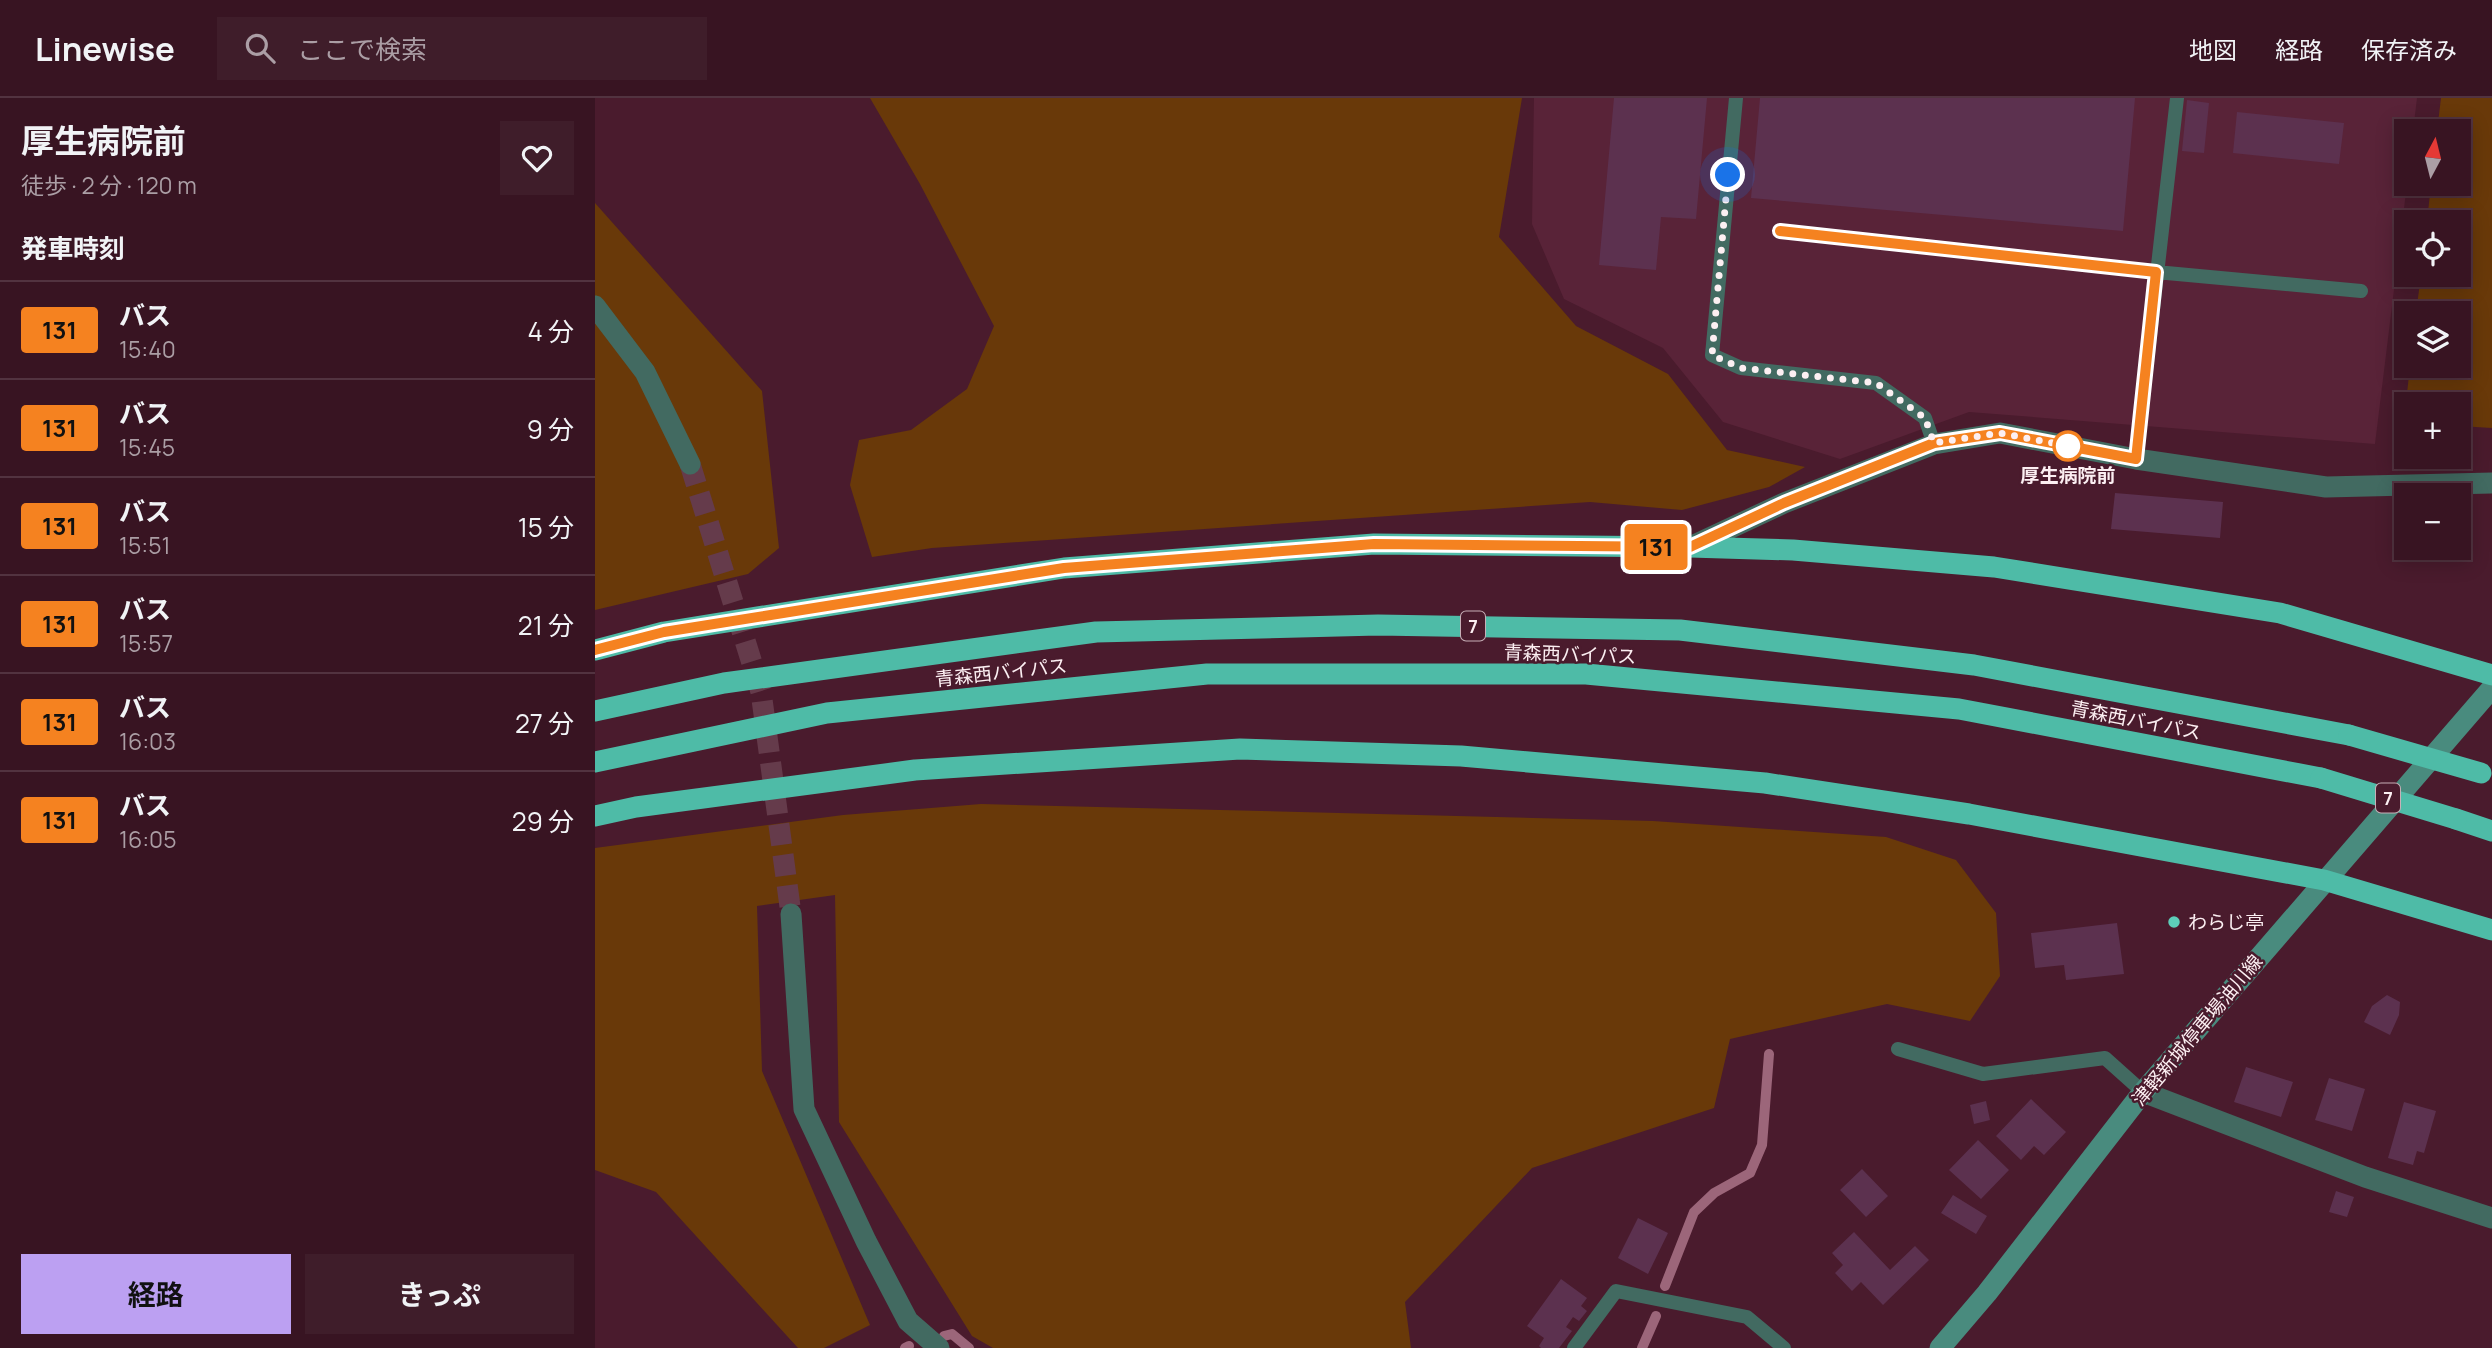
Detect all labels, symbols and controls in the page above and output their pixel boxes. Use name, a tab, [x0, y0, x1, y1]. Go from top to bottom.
search box	[217, 17, 707, 80]
text: Linewise	[35, 26, 175, 71]
icon: search	[241, 29, 279, 67]
text: ここで検索	[297, 31, 427, 67]
text: 地図	[2189, 33, 2237, 66]
text: 経路	[2275, 33, 2323, 66]
text: 保存済み	[2361, 33, 2457, 66]
text: 厚生病院前	[21, 118, 186, 163]
north arrow	[2394, 119, 2471, 196]
map controls	[2394, 119, 2471, 560]
button: heart	[500, 121, 574, 195]
your location	[1710, 157, 1745, 192]
text: 徒歩 · 2 分 · 120 m	[21, 169, 197, 201]
button: locate	[2394, 210, 2471, 287]
text: 発車時刻	[21, 230, 125, 266]
text: バス	[119, 297, 171, 333]
button: layers	[2394, 301, 2471, 378]
text: 131	[42, 313, 77, 346]
text: 4 分	[527, 313, 574, 349]
text: 15:40	[119, 333, 176, 365]
button: +	[2394, 392, 2471, 469]
text: バス	[119, 395, 171, 431]
text: 131	[42, 411, 77, 444]
text: 9 分	[527, 411, 574, 447]
text: 15:45	[119, 431, 175, 463]
marker: 厚生病院前	[2053, 431, 2083, 461]
place label: 厚生病院前	[2020, 462, 2116, 488]
button: −	[2394, 483, 2471, 560]
text: バス	[119, 493, 171, 529]
text: 131	[42, 509, 77, 542]
text: 15 分	[518, 509, 574, 545]
line badge: 131	[1616, 524, 1696, 570]
text: 15:51	[119, 529, 170, 561]
text: 131	[1639, 530, 1673, 563]
text: バス	[119, 591, 171, 627]
text: 131	[42, 607, 77, 640]
text: 21 分	[518, 607, 574, 643]
road number: 7	[1461, 612, 1485, 640]
text: 15:57	[119, 627, 173, 659]
street label: 青森西バイパス	[1503, 639, 1637, 669]
street label: 青森西バイパス	[934, 652, 1068, 692]
text: バス	[119, 689, 171, 725]
street label: 青森西バイパス	[2068, 695, 2204, 745]
text: 131	[42, 705, 77, 738]
text: 27 分	[515, 705, 574, 741]
text: 16:03	[119, 725, 176, 757]
road number: 7	[2376, 784, 2400, 812]
text: バス	[119, 787, 171, 823]
text: 131	[42, 803, 77, 836]
text: 29 分	[512, 803, 574, 839]
text: 16:05	[119, 823, 176, 855]
place label: わらじ亭	[2188, 909, 2264, 935]
marker: わらじ亭	[2166, 914, 2182, 930]
street label: 津軽新城停車場油川線	[2126, 949, 2268, 1111]
button: 経路	[21, 1254, 291, 1334]
button: きっぷ	[305, 1254, 574, 1334]

